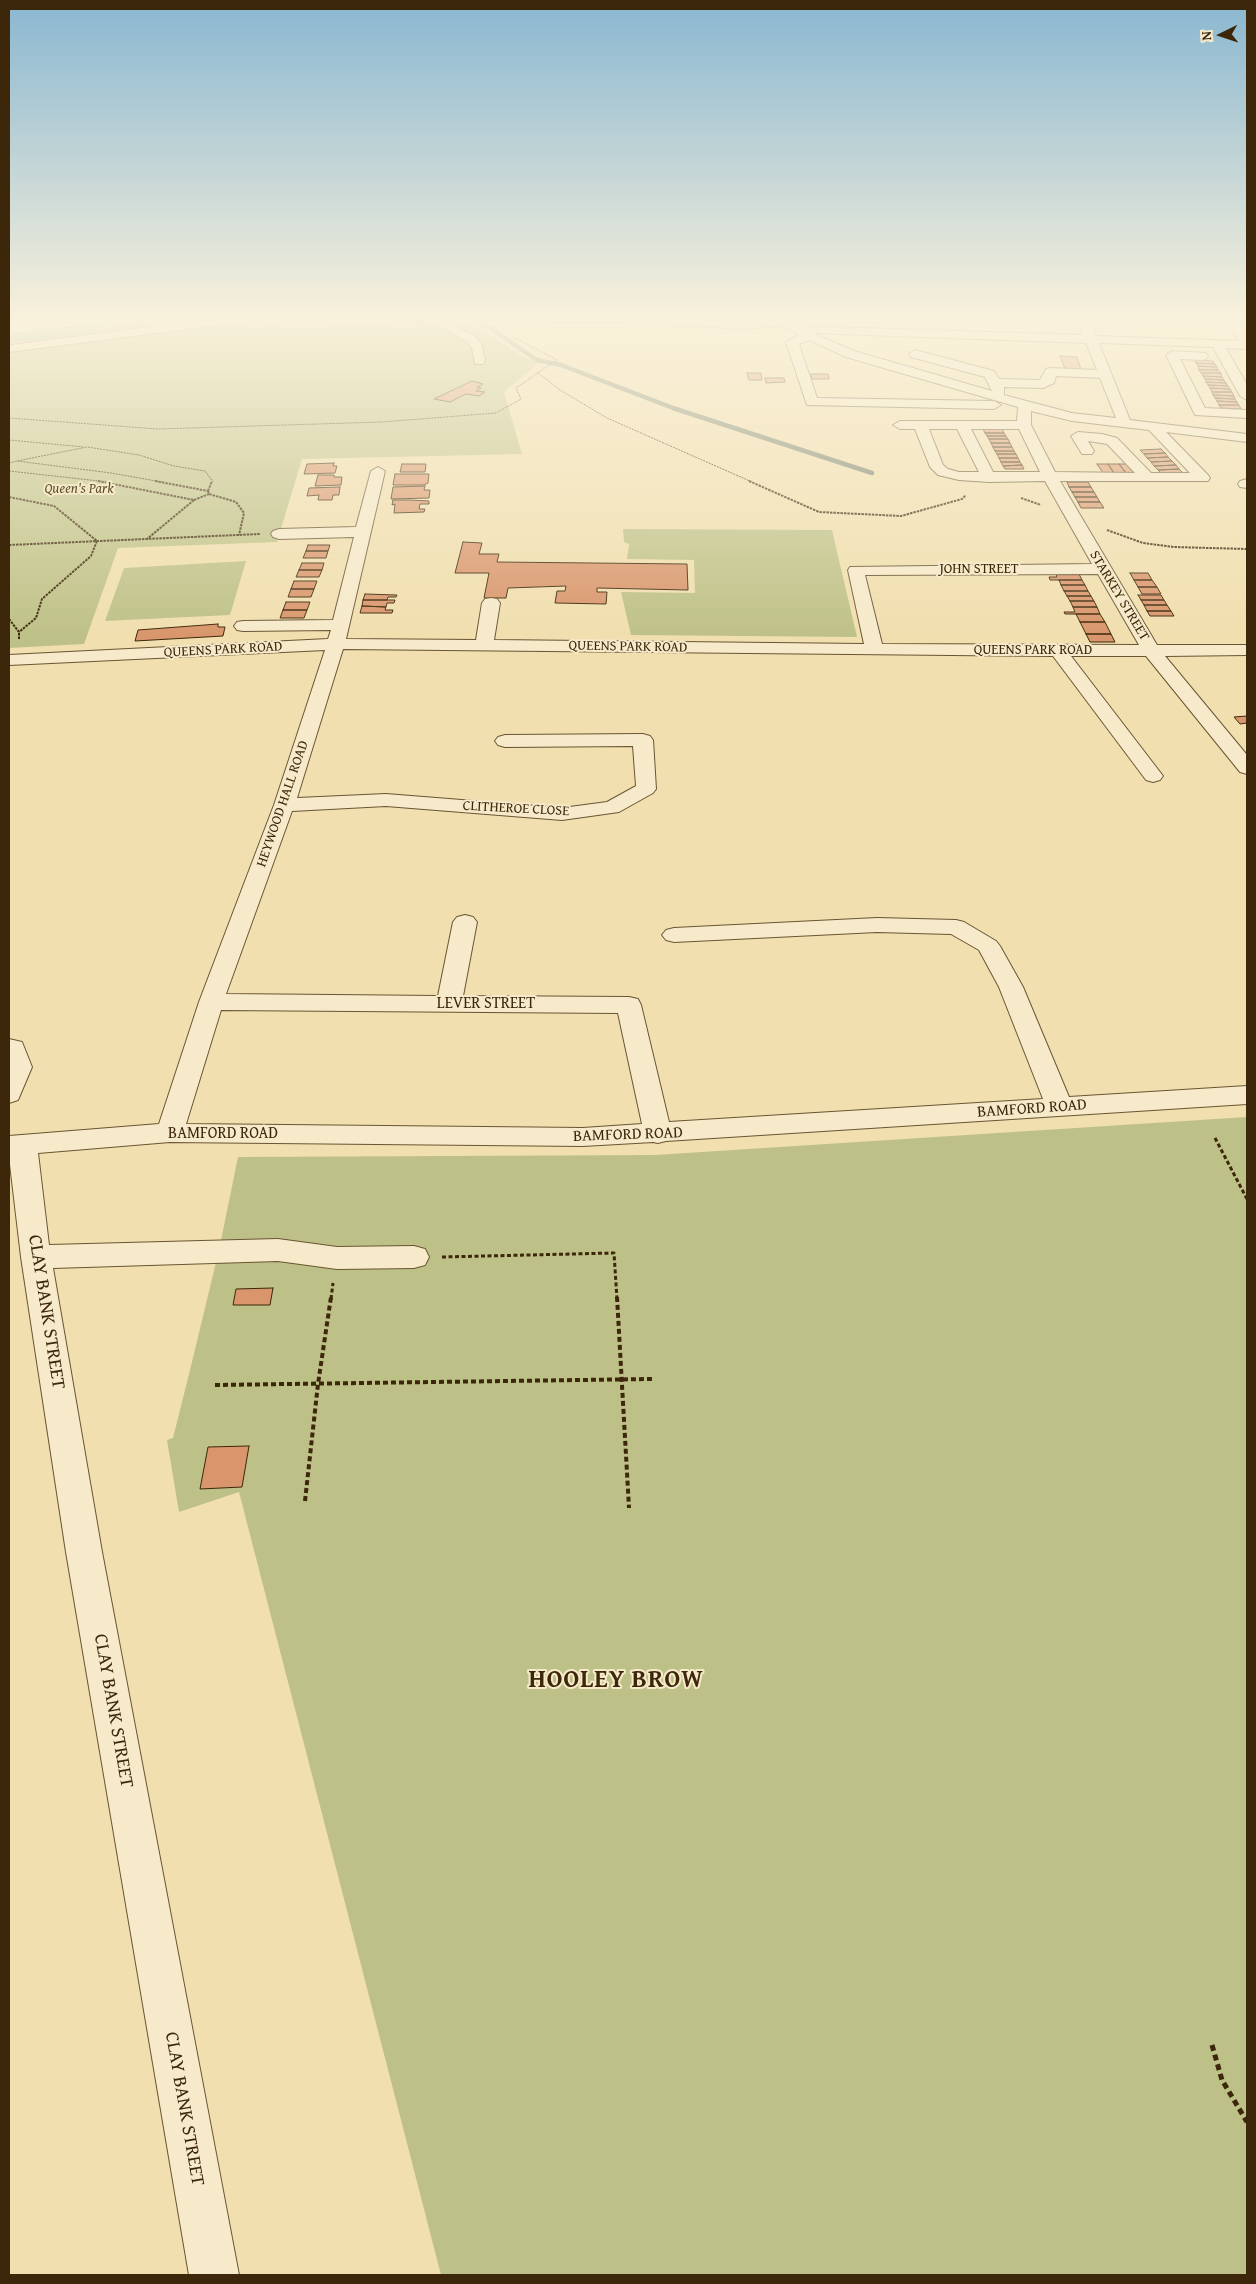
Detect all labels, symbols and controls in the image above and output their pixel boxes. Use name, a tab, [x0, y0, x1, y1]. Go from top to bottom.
north arrow	[1196, 10, 1246, 60]
text: N	[1196, 31, 1216, 41]
park label: Queen's Park	[44, 481, 114, 497]
street label: STARKEY STREET	[1086, 548, 1152, 644]
street label: JOHN STREET	[939, 561, 1019, 577]
street label: QUEENS PARK ROAD	[568, 638, 688, 656]
street label: QUEENS PARK ROAD	[163, 639, 283, 661]
street label: QUEENS PARK ROAD	[974, 642, 1092, 658]
street label: HEYWOOD HALL ROAD	[253, 739, 313, 869]
street label: CLITHEROE CLOSE	[462, 798, 570, 820]
street label: LEVER STREET	[437, 994, 535, 1014]
street label: BAMFORD ROAD	[977, 1096, 1087, 1122]
street label: BAMFORD ROAD	[573, 1123, 683, 1147]
street label: BAMFORD ROAD	[168, 1124, 278, 1144]
street label: CLAY BANK STREET	[23, 1233, 69, 1391]
street label: CLAY BANK STREET	[88, 1632, 138, 1790]
district label: HOOLEY BROW	[527, 1666, 705, 1696]
street label: CLAY BANK STREET	[159, 2030, 209, 2188]

